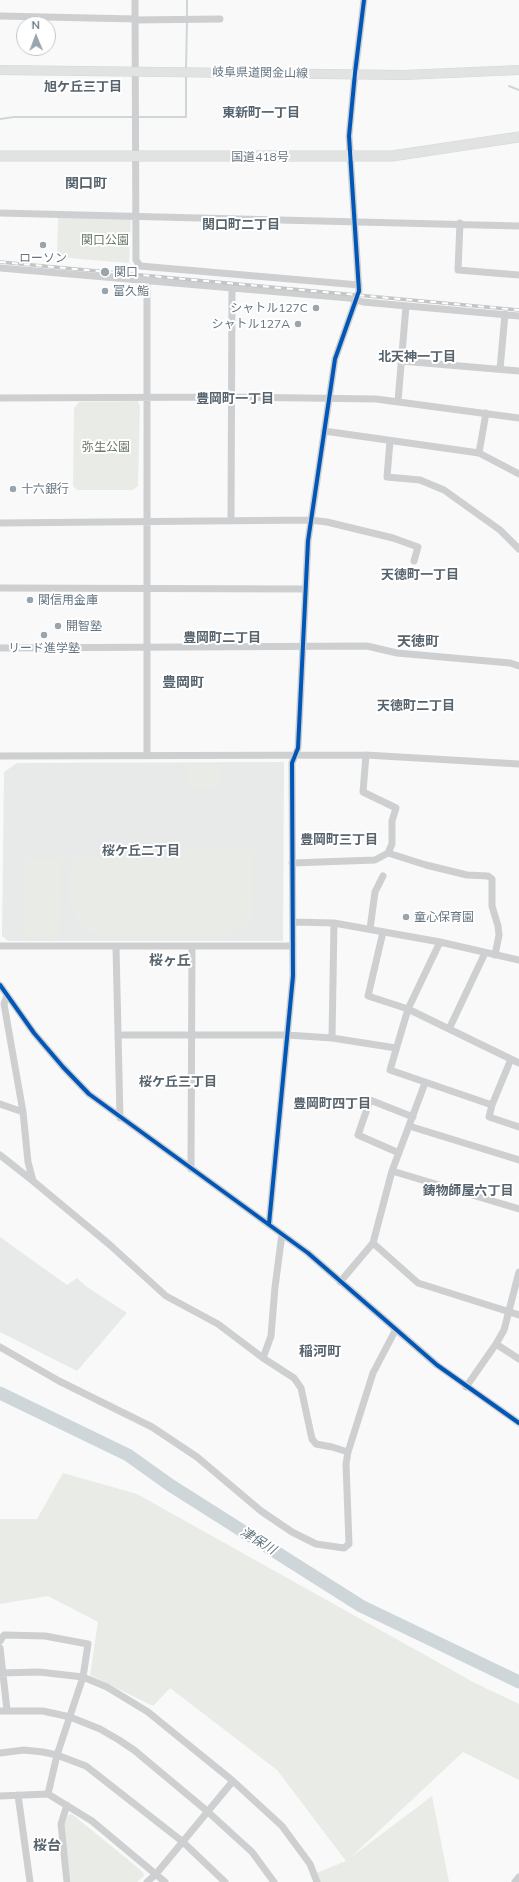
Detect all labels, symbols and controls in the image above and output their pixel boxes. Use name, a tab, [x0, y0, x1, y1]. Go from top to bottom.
north arrow	[16, 16, 56, 56]
text: N	[32, 18, 40, 32]
street label: 岐阜県道関金山線	[212, 65, 308, 81]
district label: 旭ケ丘三丁目	[44, 79, 122, 95]
district label: 東新町一丁目	[222, 105, 300, 121]
street label: 国道418号	[231, 150, 289, 164]
district label: 関口町	[65, 176, 107, 192]
district label: 関口町二丁目	[202, 217, 280, 233]
park label: 関口公園	[81, 233, 129, 247]
marker: ローソン	[38, 240, 48, 250]
place label: ローソン	[19, 251, 67, 265]
place label: 関口	[114, 265, 138, 279]
marker: 関口	[99, 266, 111, 278]
place label: 富久鮨	[113, 284, 149, 298]
marker: 富久鮨	[100, 286, 110, 296]
place label: シャトル127C	[230, 301, 308, 315]
marker: シャトル127C	[311, 303, 321, 313]
place label: シャトル127A	[212, 317, 290, 331]
marker: シャトル127A	[293, 319, 303, 329]
district label: 北天神一丁目	[378, 349, 456, 365]
district label: 豊岡町一丁目	[196, 391, 274, 407]
park label: 弥生公園	[82, 440, 130, 454]
place label: 十六銀行	[21, 482, 69, 496]
marker: 十六銀行	[8, 484, 18, 494]
district label: 天徳町一丁目	[381, 567, 459, 583]
place label: 関信用金庫	[38, 593, 98, 607]
marker: 関信用金庫	[25, 595, 35, 605]
place label: 開智塾	[66, 619, 102, 633]
marker: 開智塾	[53, 621, 63, 631]
marker: リード進学塾	[39, 630, 49, 640]
district label: 豊岡町二丁目	[183, 630, 261, 646]
district label: 天徳町	[397, 634, 439, 650]
place label: リード進学塾	[8, 641, 80, 655]
district label: 豊岡町	[162, 675, 204, 691]
district label: 天徳町二丁目	[377, 698, 455, 714]
district label: 豊岡町三丁目	[300, 832, 378, 848]
district label: 桜ケ丘二丁目	[102, 843, 180, 859]
place label: 童心保育園	[414, 910, 474, 924]
marker: 童心保育園	[401, 912, 411, 922]
district label: 桜ヶ丘	[149, 953, 191, 969]
district label: 桜ケ丘三丁目	[139, 1074, 217, 1090]
district label: 豊岡町四丁目	[293, 1096, 371, 1112]
district label: 鋳物師屋六丁目	[423, 1183, 513, 1199]
district label: 稲河町	[299, 1344, 341, 1360]
water label: 津保川	[237, 1524, 279, 1558]
district label: 桜台	[33, 1838, 61, 1854]

